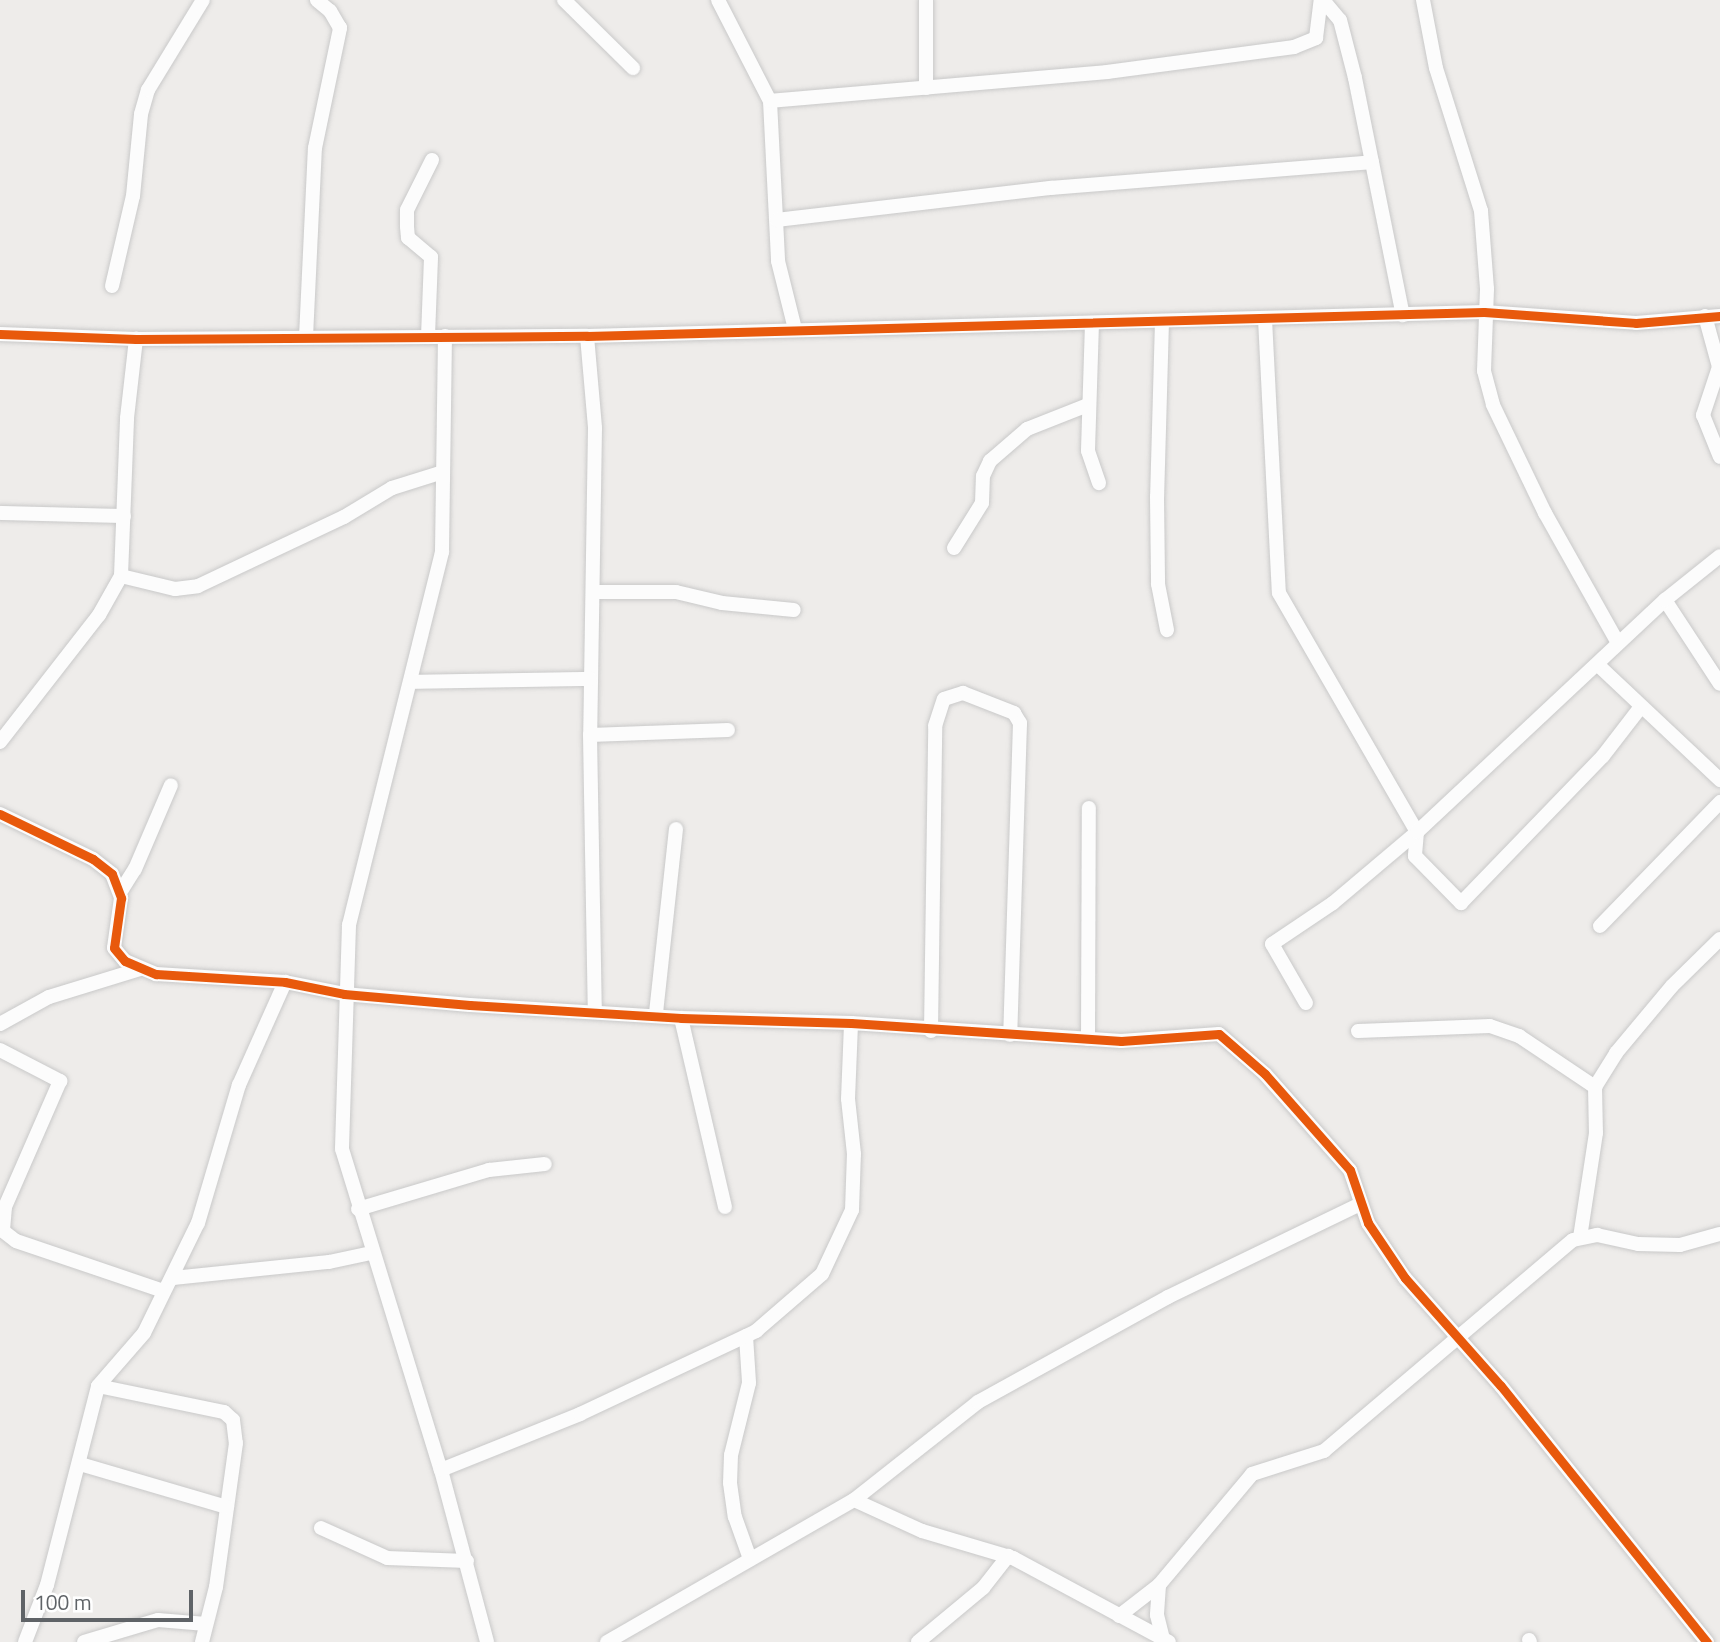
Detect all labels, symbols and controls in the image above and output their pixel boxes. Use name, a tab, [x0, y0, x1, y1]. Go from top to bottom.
scale bar	[24, 1576, 196, 1620]
text: 100 m	[34, 1586, 91, 1618]

